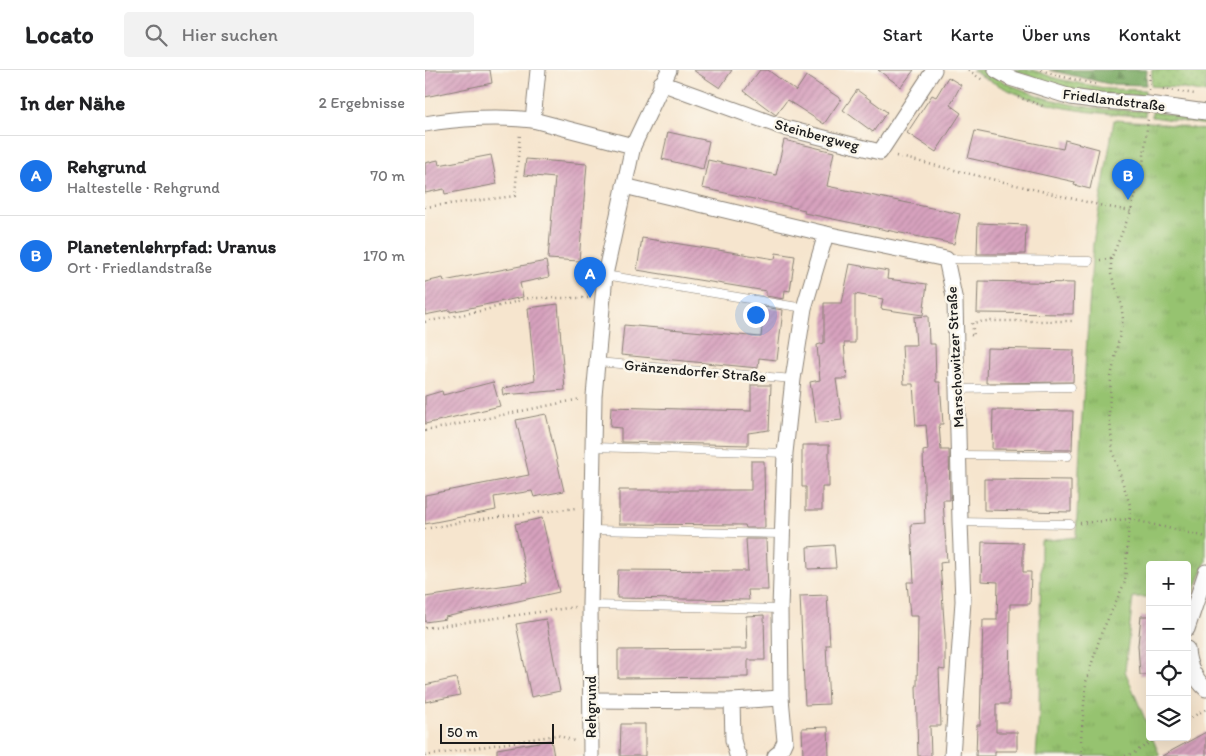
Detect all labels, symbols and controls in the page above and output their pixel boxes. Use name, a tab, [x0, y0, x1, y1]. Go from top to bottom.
search box	[124, 12, 474, 57]
text: Locato	[25, 20, 94, 49]
icon: search	[142, 21, 170, 49]
text: Hier suchen	[182, 23, 278, 46]
text: Start	[883, 24, 922, 46]
text: Karte	[950, 24, 994, 46]
text: Über uns	[1022, 24, 1091, 46]
text: Kontakt	[1119, 24, 1181, 46]
street label: Friedlandstraße	[1062, 85, 1166, 115]
text: In der Nähe	[20, 90, 125, 115]
text: 2 Ergebnisse	[319, 93, 405, 112]
street label: Steinbergweg	[773, 115, 862, 155]
text: Rehgrund	[67, 155, 146, 178]
pin: B	[1112, 159, 1144, 200]
text: A	[31, 166, 41, 185]
text: 70 m	[370, 166, 405, 185]
text: Haltestelle · Rehgrund	[67, 178, 220, 197]
text: Planetenlehrpfad: Uranus	[67, 235, 276, 258]
text: B	[31, 246, 41, 265]
text: 170 m	[363, 246, 405, 265]
pin: A	[574, 257, 606, 298]
text: Ort · Friedlandstraße	[67, 258, 212, 277]
street label: Marschowitzer Straße	[942, 286, 968, 428]
your location	[743, 302, 769, 328]
street label: Gränzendorfer Straße	[623, 356, 767, 386]
map controls	[1146, 561, 1191, 741]
button: +	[1146, 561, 1191, 606]
button: −	[1146, 606, 1191, 651]
button: locate	[1146, 651, 1191, 696]
street label: Rehgrund	[582, 676, 600, 738]
button: layers	[1146, 696, 1191, 741]
scale bar	[440, 721, 554, 744]
text: 50 m	[447, 724, 478, 741]

